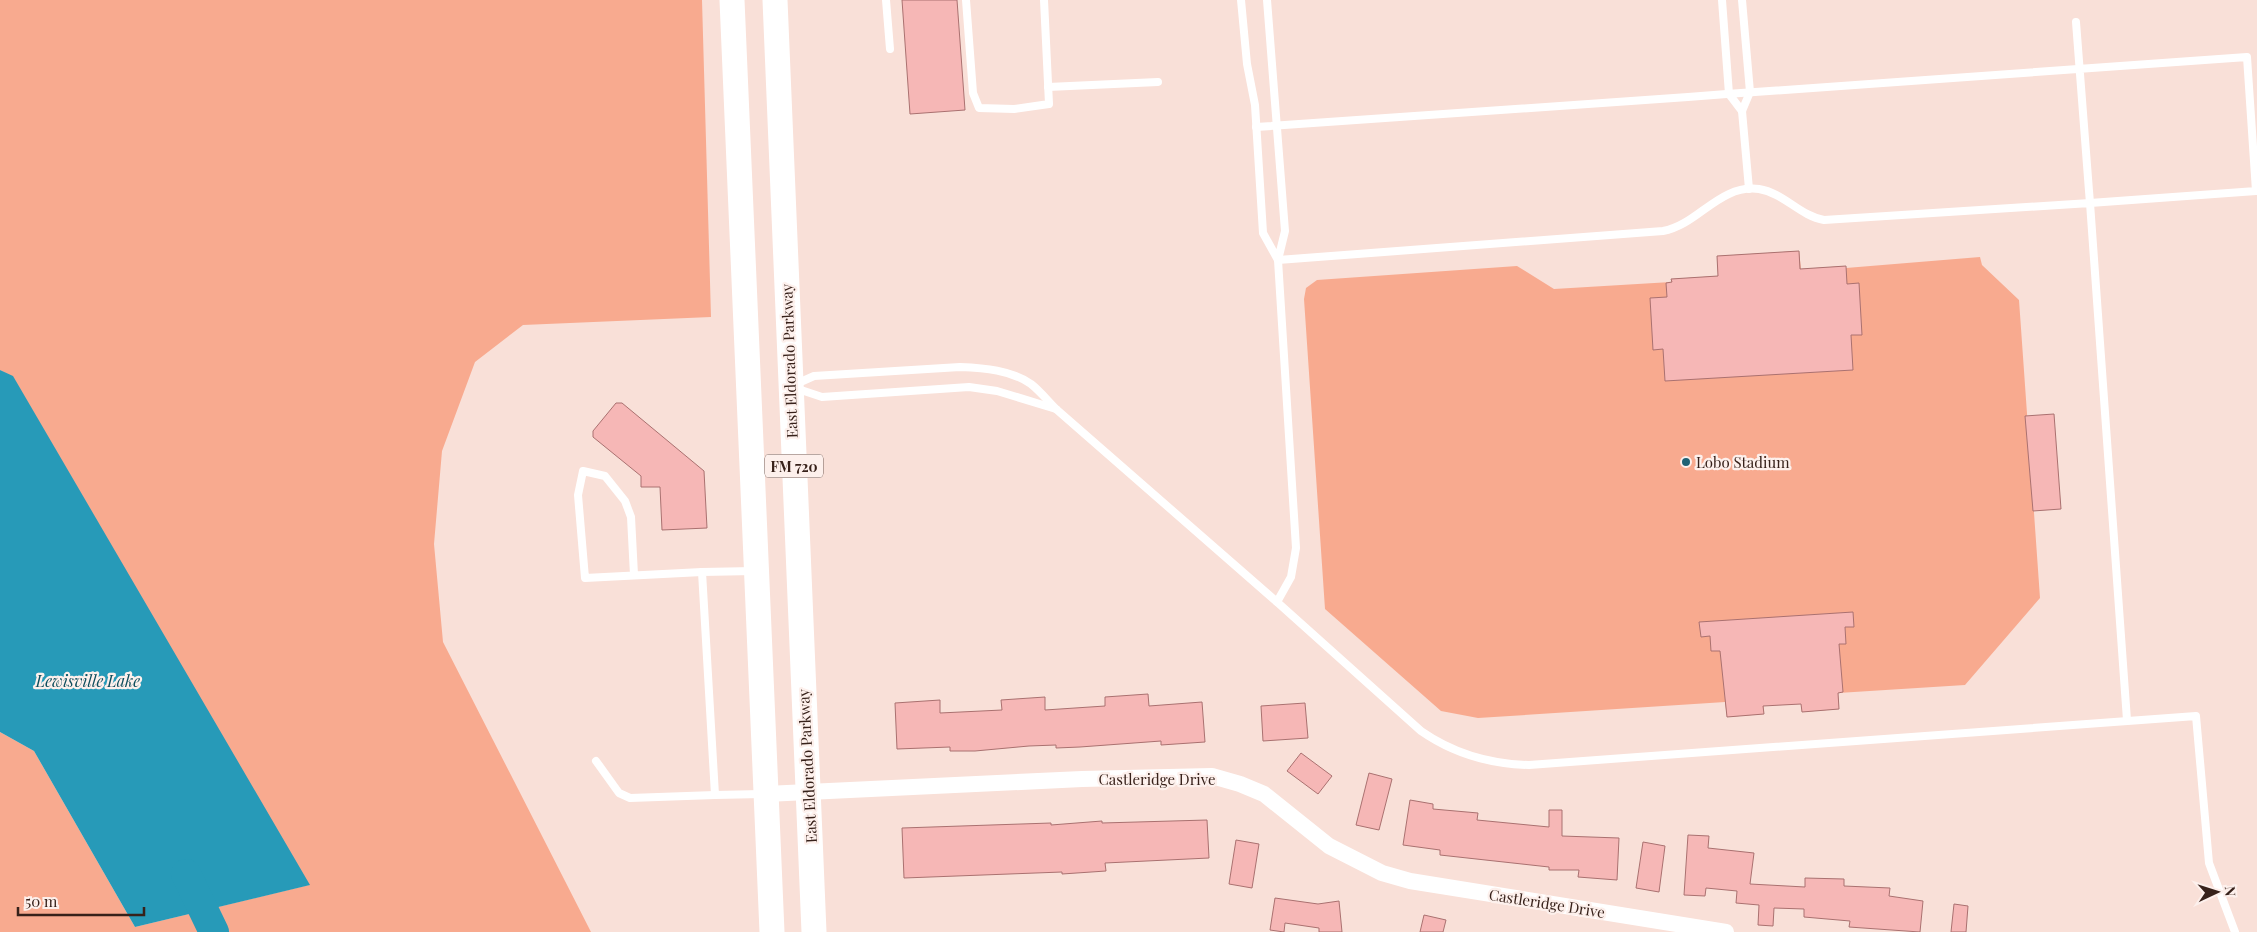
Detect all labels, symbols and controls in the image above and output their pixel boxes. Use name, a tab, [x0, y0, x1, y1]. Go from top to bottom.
street label: East Eldorado Parkway	[776, 283, 802, 438]
place label: Lobo Stadium	[1696, 452, 1790, 472]
road number: FM 720	[765, 454, 823, 478]
marker: Lobo Stadium	[1680, 456, 1692, 468]
water label: Lewisville Lake	[35, 670, 140, 691]
street label: East Eldorado Parkway	[793, 688, 821, 844]
street label: Castleridge Drive	[1098, 769, 1216, 789]
north arrow	[2192, 867, 2242, 917]
scale bar	[18, 884, 144, 916]
street label: Castleridge Drive	[1488, 884, 1606, 922]
text: N	[2221, 885, 2240, 897]
text: 50 m	[25, 891, 58, 911]

